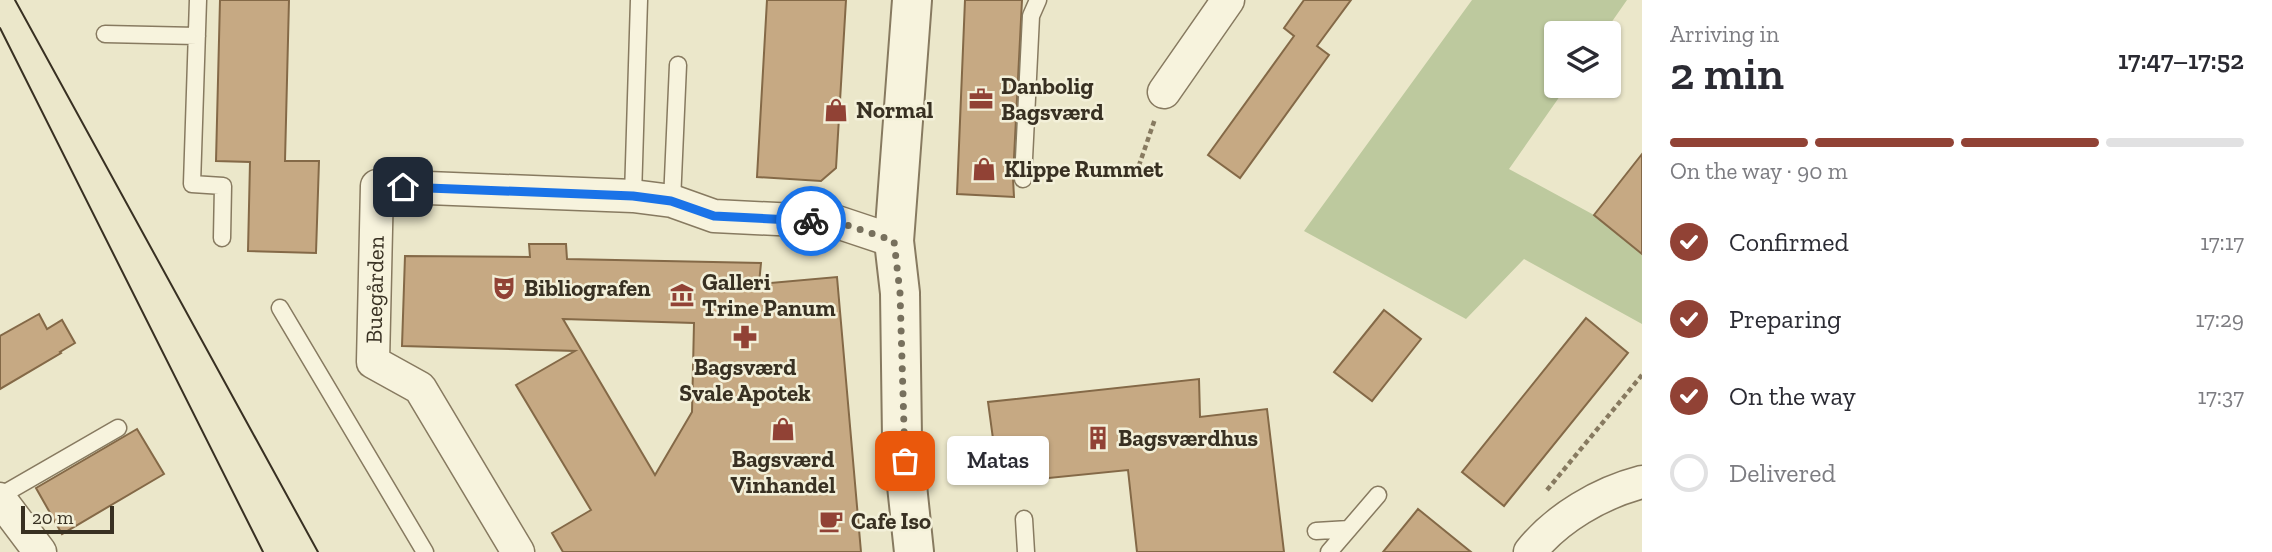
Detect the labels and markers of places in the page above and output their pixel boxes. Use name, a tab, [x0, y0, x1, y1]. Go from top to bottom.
place label: Danbolig Bagsværd	[1001, 72, 1104, 126]
office icon: Danbolig Bagsværd	[967, 85, 995, 113]
shop icon: Normal	[822, 96, 850, 124]
place label: Normal	[856, 96, 934, 124]
shop icon: Klippe Rummet	[970, 155, 998, 183]
place label: Klippe Rummet	[1004, 155, 1164, 183]
pin	[373, 157, 433, 217]
place label: Galleri Trine Panum	[702, 268, 836, 322]
theatre icon: Bibliografen	[490, 274, 518, 302]
place label: Bibliografen	[524, 274, 651, 302]
museum icon: Galleri Trine Panum	[668, 281, 696, 309]
pharmacy icon: Bagsværd Svale Apotek	[731, 323, 759, 351]
place label: Bagsværd Svale Apotek	[679, 353, 811, 407]
shop icon: Bagsværd Vinhandel	[769, 415, 797, 443]
building icon: Bagsværdhus	[1084, 424, 1112, 452]
place label: Bagsværdhus	[1118, 424, 1258, 452]
pin	[875, 431, 935, 491]
callout: Matas	[947, 436, 1048, 486]
place label: Bagsværd Vinhandel	[730, 445, 836, 499]
cafe icon: Cafe Iso	[817, 507, 845, 535]
place label: Cafe Iso	[851, 507, 931, 535]

